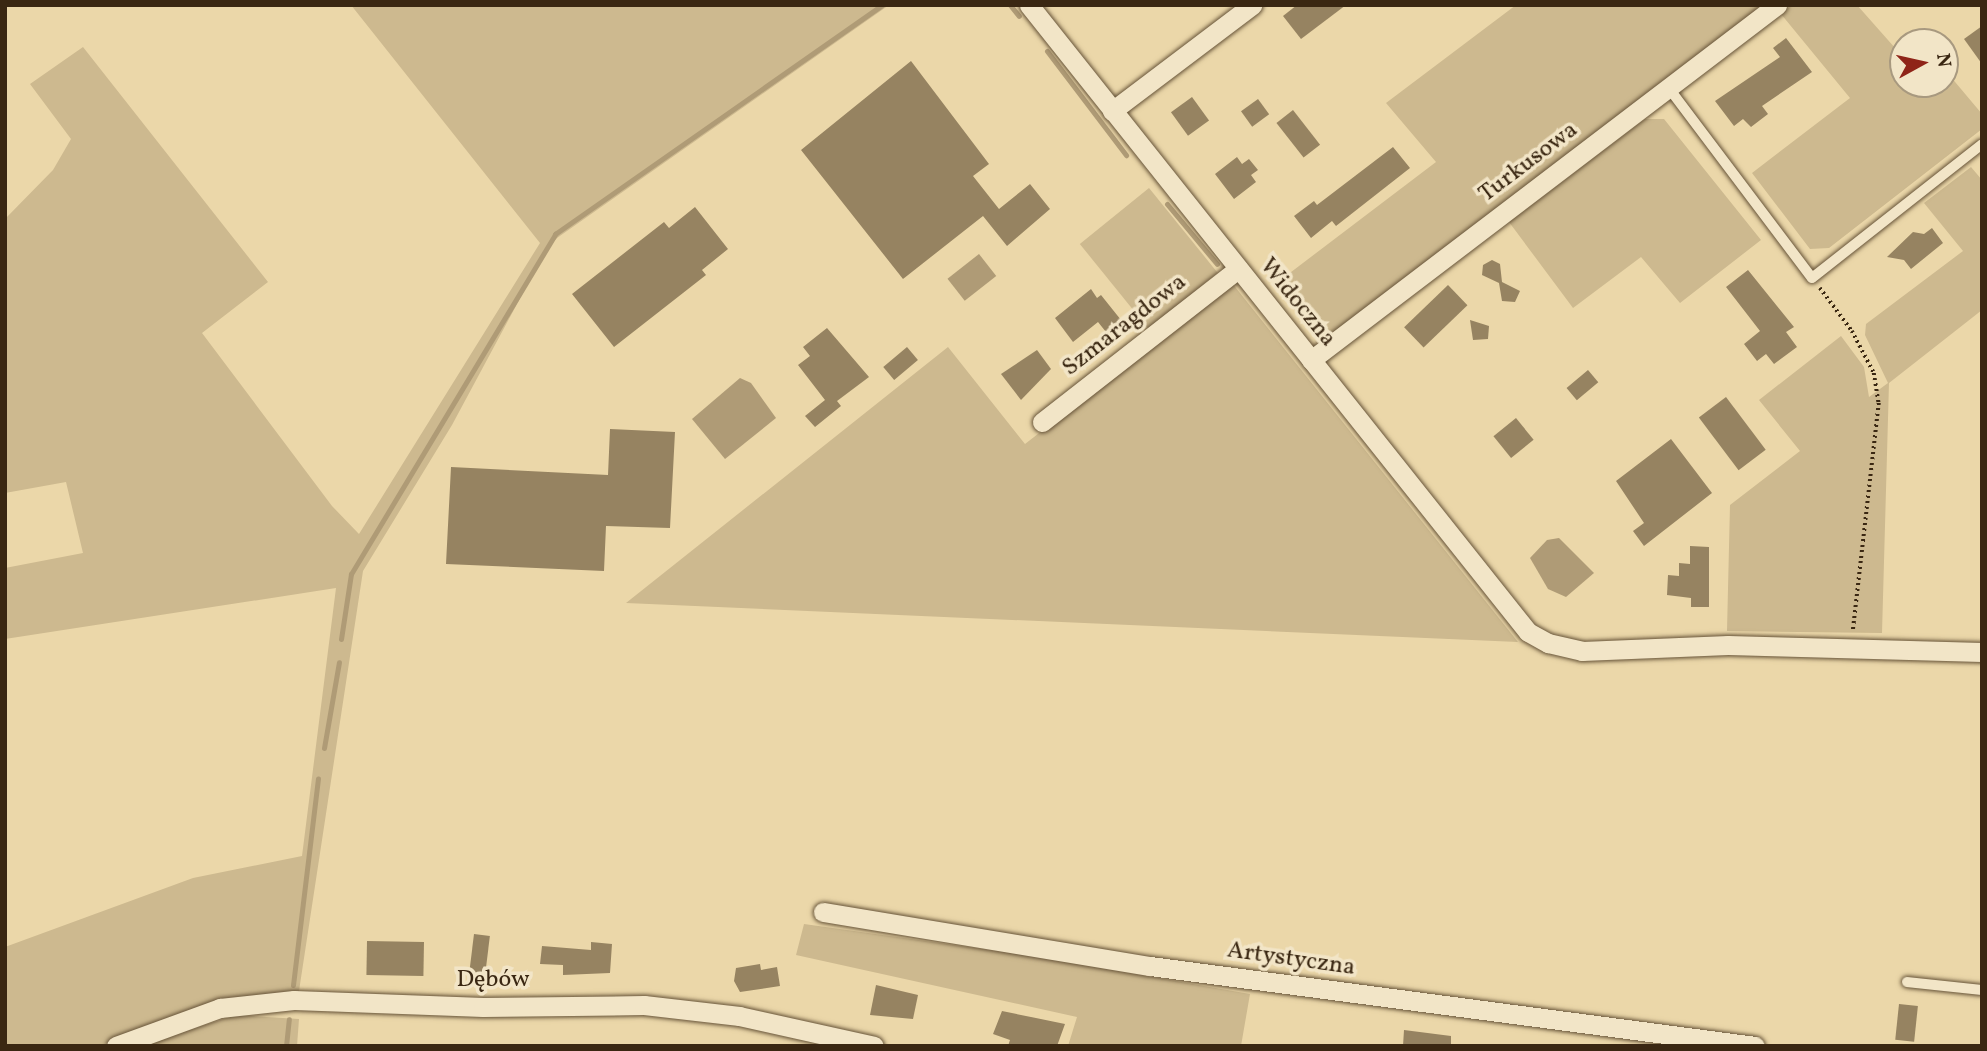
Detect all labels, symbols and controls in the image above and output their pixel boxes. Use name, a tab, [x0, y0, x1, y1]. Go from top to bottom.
north arrow	[1889, 28, 1959, 98]
text: N	[1929, 52, 1957, 69]
street label: Turkusowa	[1474, 116, 1584, 210]
street label: Widoczna	[1252, 253, 1342, 353]
street label: Szmaragdowa	[1057, 269, 1193, 383]
street label: Artystyczna	[1225, 937, 1357, 983]
street label: Dębów	[456, 967, 530, 995]

